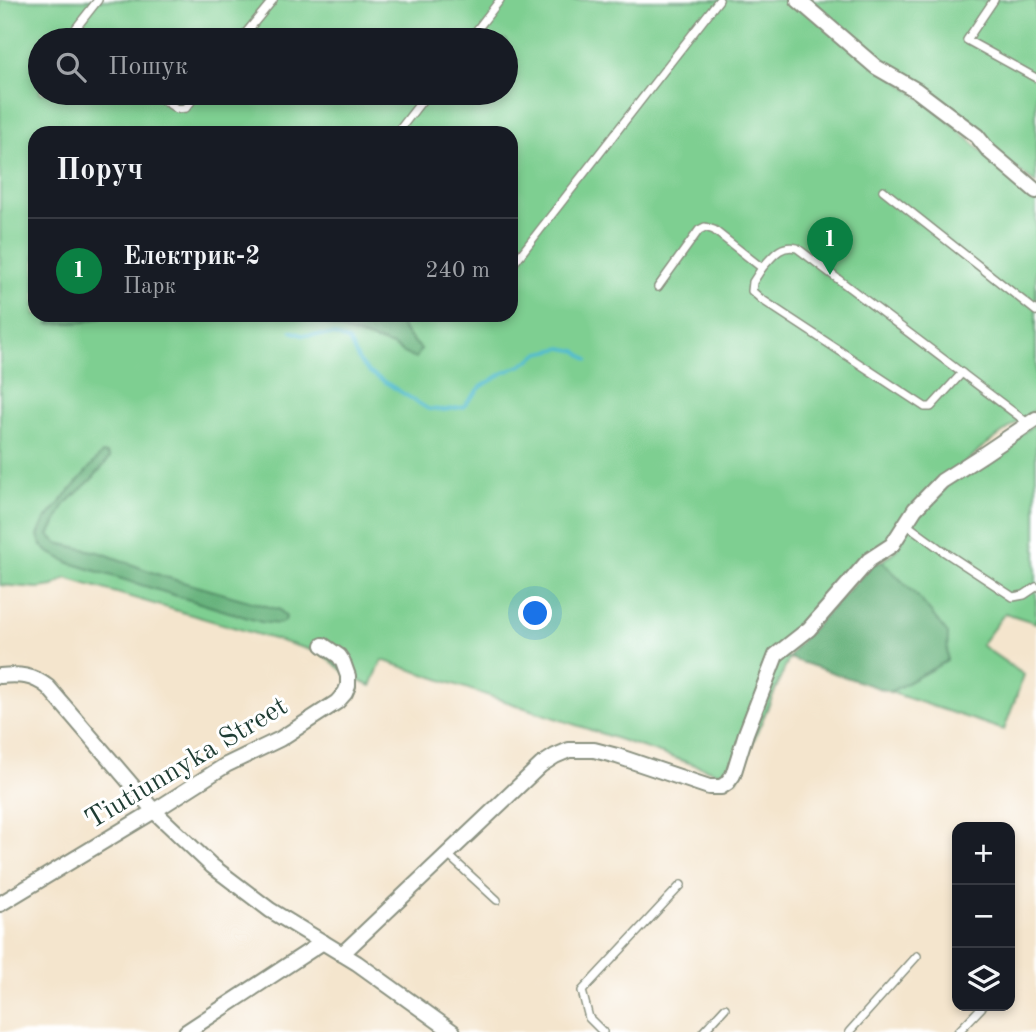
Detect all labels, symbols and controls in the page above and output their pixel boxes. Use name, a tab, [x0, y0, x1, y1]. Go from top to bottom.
search box	[28, 28, 518, 105]
icon: search	[52, 48, 90, 86]
text: Пошук	[108, 54, 188, 80]
text: Поруч	[56, 156, 143, 186]
pin: 1	[807, 217, 853, 275]
text: Електрик-2	[123, 244, 260, 270]
text: 1	[72, 259, 86, 282]
text: 240 m	[425, 259, 490, 282]
text: Парк	[123, 275, 176, 298]
your location	[518, 596, 552, 630]
street label: Tiutiunnyka Street	[81, 693, 293, 835]
map controls	[952, 822, 1015, 1011]
button: +	[952, 822, 1015, 885]
button: −	[952, 885, 1015, 948]
button: layers	[952, 948, 1015, 1011]

